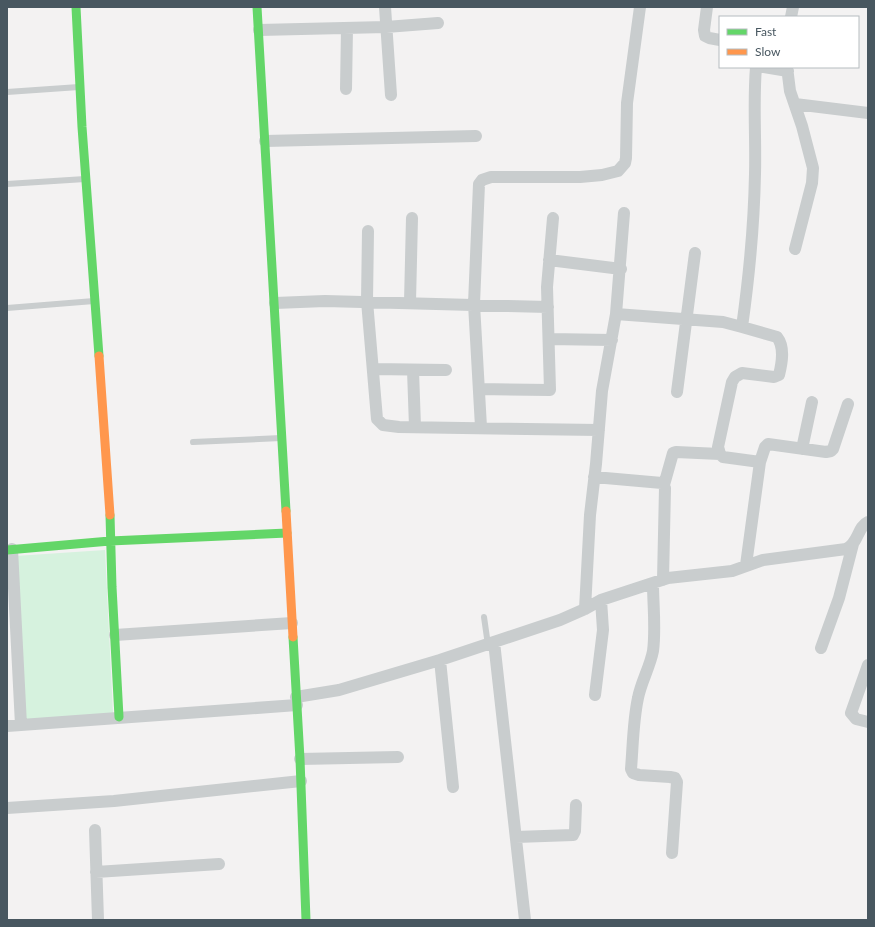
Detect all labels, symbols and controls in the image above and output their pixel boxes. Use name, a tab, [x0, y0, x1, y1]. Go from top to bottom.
legend	[719, 16, 859, 68]
text: Fast	[755, 24, 777, 39]
text: Slow	[755, 44, 781, 59]

